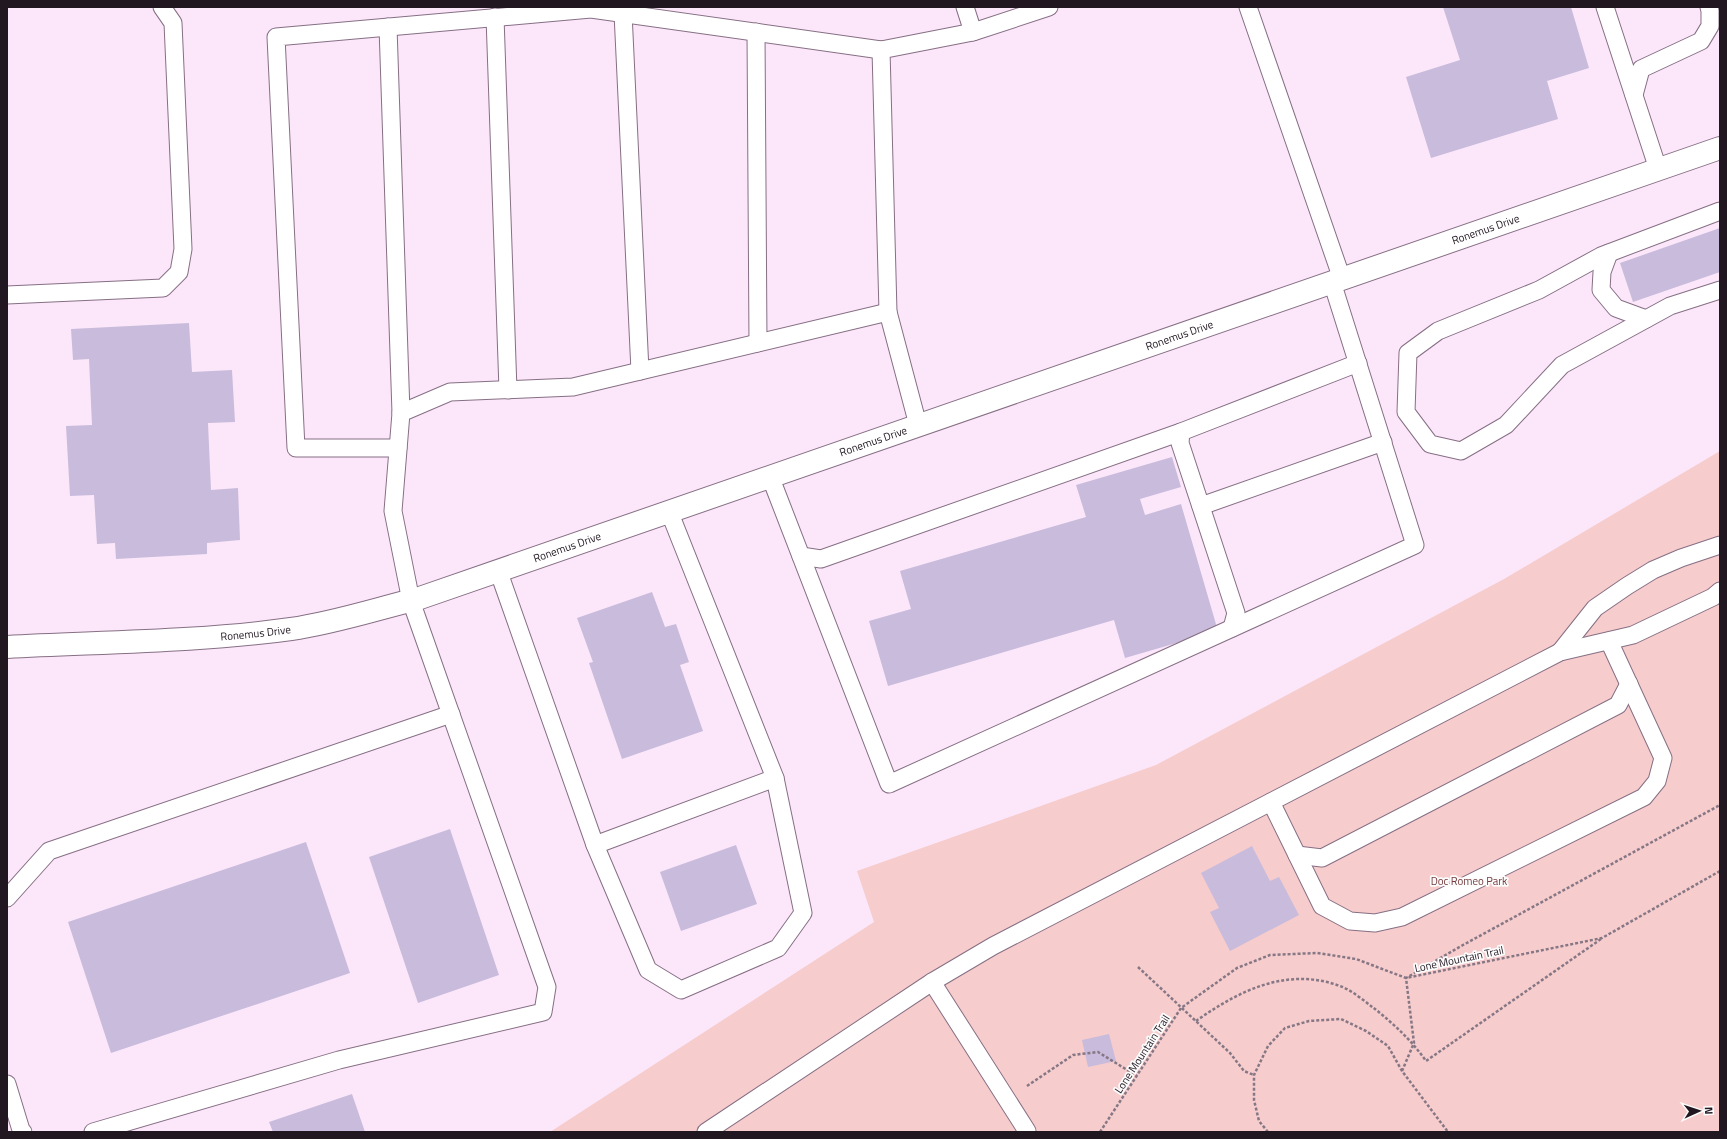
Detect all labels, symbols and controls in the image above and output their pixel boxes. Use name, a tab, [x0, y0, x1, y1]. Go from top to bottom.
street label: Ronemus Drive	[1450, 210, 1522, 248]
street label: Ronemus Drive	[1143, 316, 1216, 354]
street label: Ronemus Drive	[837, 422, 910, 460]
street label: Ronemus Drive	[531, 528, 603, 566]
street label: Ronemus Drive	[220, 621, 292, 645]
park label: Doc Romeo Park	[1431, 873, 1508, 889]
street label: Lone Mountain Trail	[1413, 942, 1505, 976]
street label: Lone Mountain Trail	[1111, 1012, 1173, 1096]
north arrow	[1679, 1091, 1719, 1131]
text: N	[1701, 1106, 1717, 1115]

